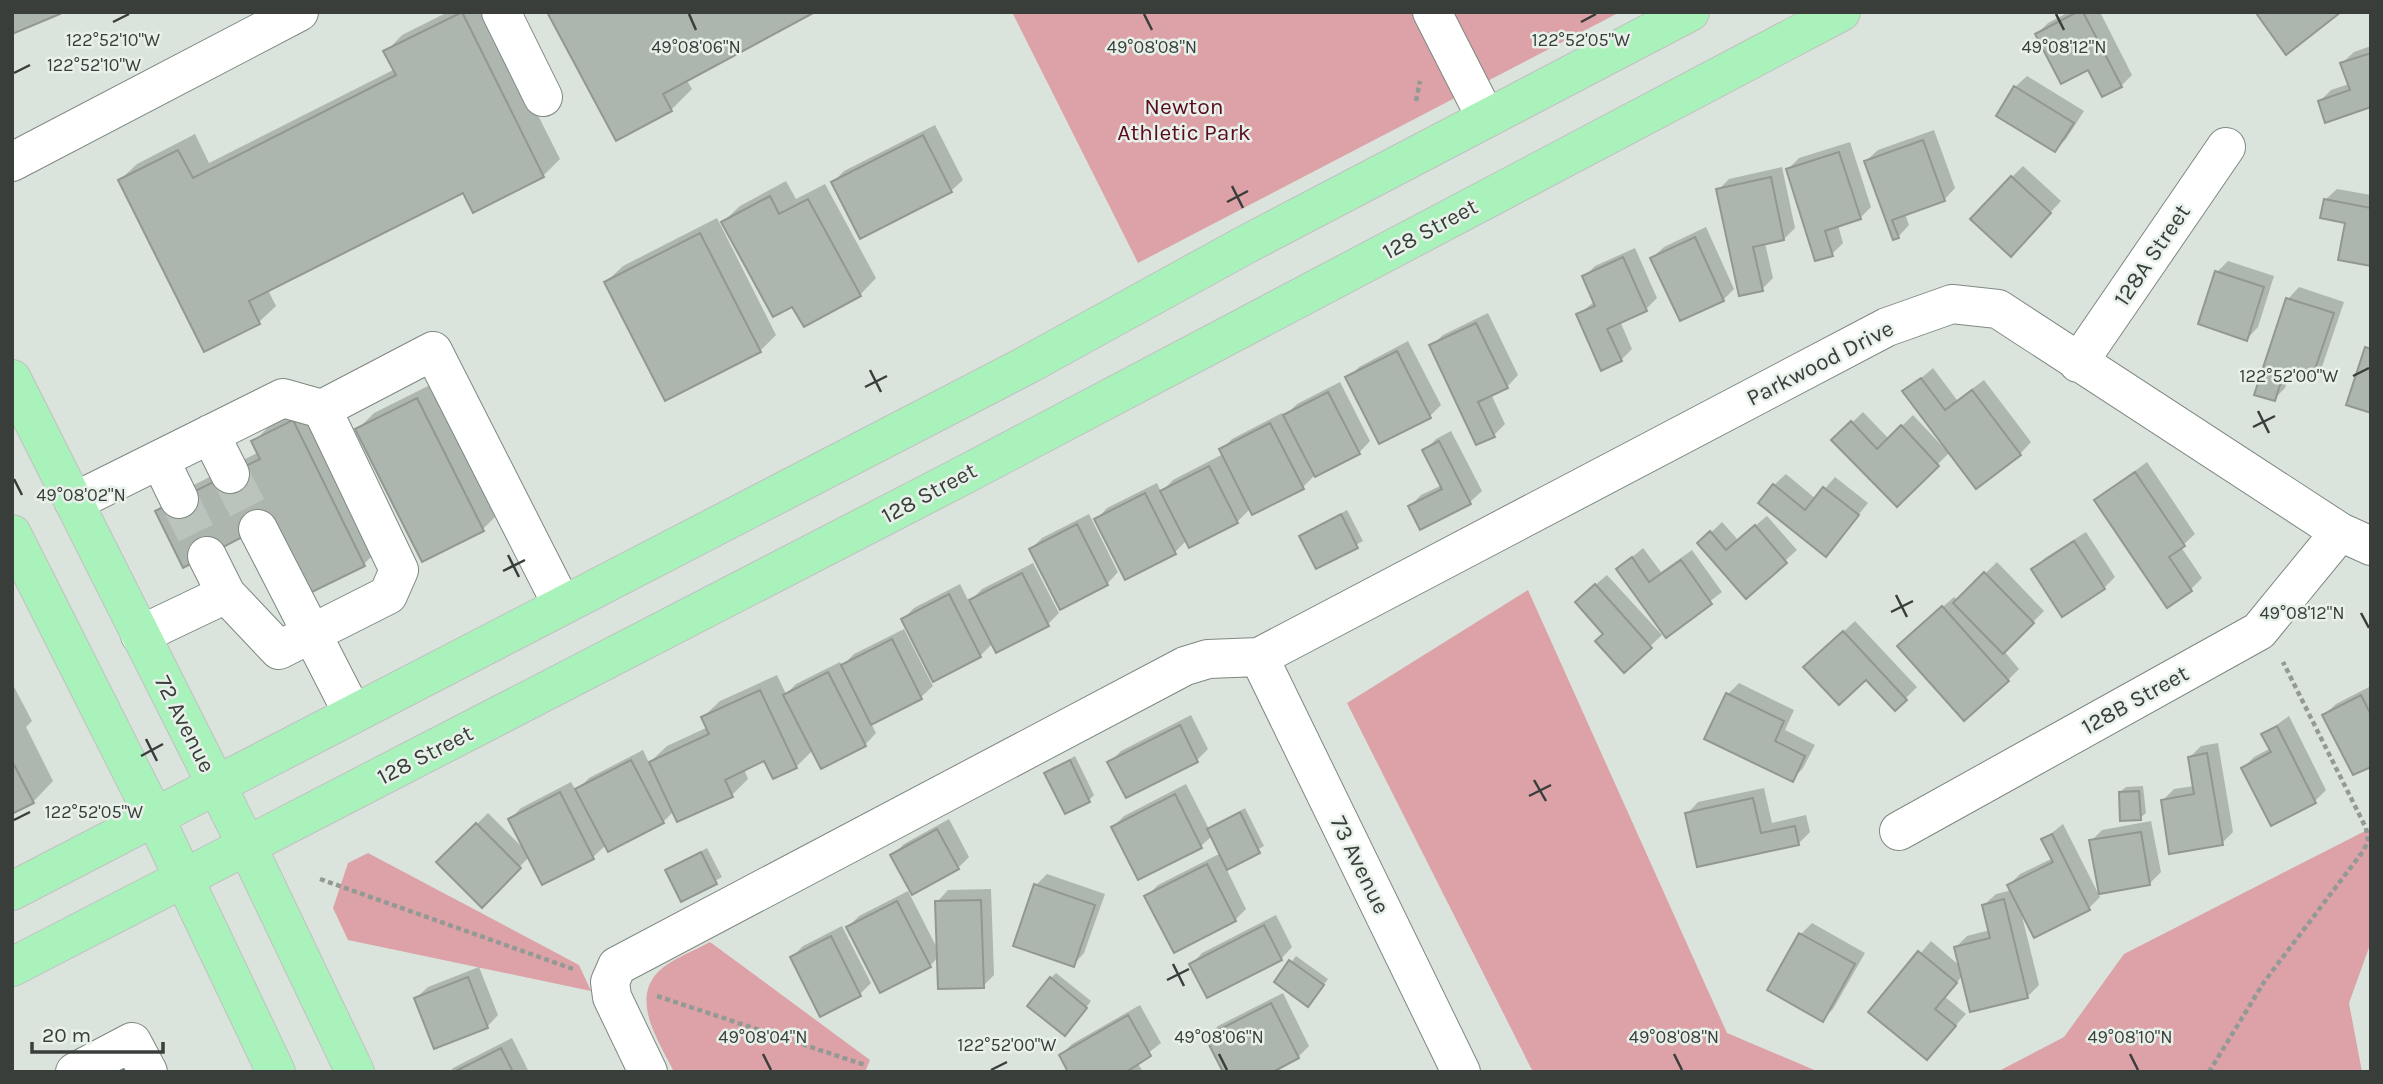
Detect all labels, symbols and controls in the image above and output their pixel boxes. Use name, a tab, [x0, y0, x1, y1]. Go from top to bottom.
text: 122°52'10"W	[66, 29, 160, 51]
text: 122°52'05"W	[1532, 29, 1630, 51]
text: 49°08'06"N	[651, 36, 741, 58]
text: 49°08'08"N	[1107, 36, 1197, 58]
text: 49°08'12"N	[2022, 36, 2106, 58]
text: 122°52'10"W	[47, 54, 141, 76]
park label: Newton Athletic Park	[1117, 93, 1251, 146]
street label: 128 Street	[1378, 193, 1482, 265]
street label: 128A Street	[2108, 199, 2196, 311]
street label: Parkwood Drive	[1742, 314, 1898, 412]
text: 122°52'00"W	[2240, 365, 2338, 387]
street label: 128 Street	[877, 457, 981, 529]
text: 49°08'02"N	[36, 484, 126, 506]
text: 49°08'12"N	[2260, 602, 2344, 624]
street label: 128B Street	[2077, 659, 2193, 740]
street label: 72 Avenue	[149, 671, 221, 777]
street label: 128 Street	[373, 719, 478, 791]
text: 122°52'05"W	[45, 801, 143, 823]
street label: 73 Avenue	[1325, 812, 1395, 918]
scale bar	[32, 1010, 163, 1054]
text: 20 m	[42, 1023, 91, 1047]
text: 49°08'04"N	[718, 1026, 808, 1048]
text: 49°08'06"N	[1174, 1026, 1264, 1048]
text: 49°08'08"N	[1629, 1026, 1719, 1048]
text: 49°08'10"N	[2087, 1026, 2173, 1048]
text: 122°52'00"W	[958, 1034, 1056, 1056]

